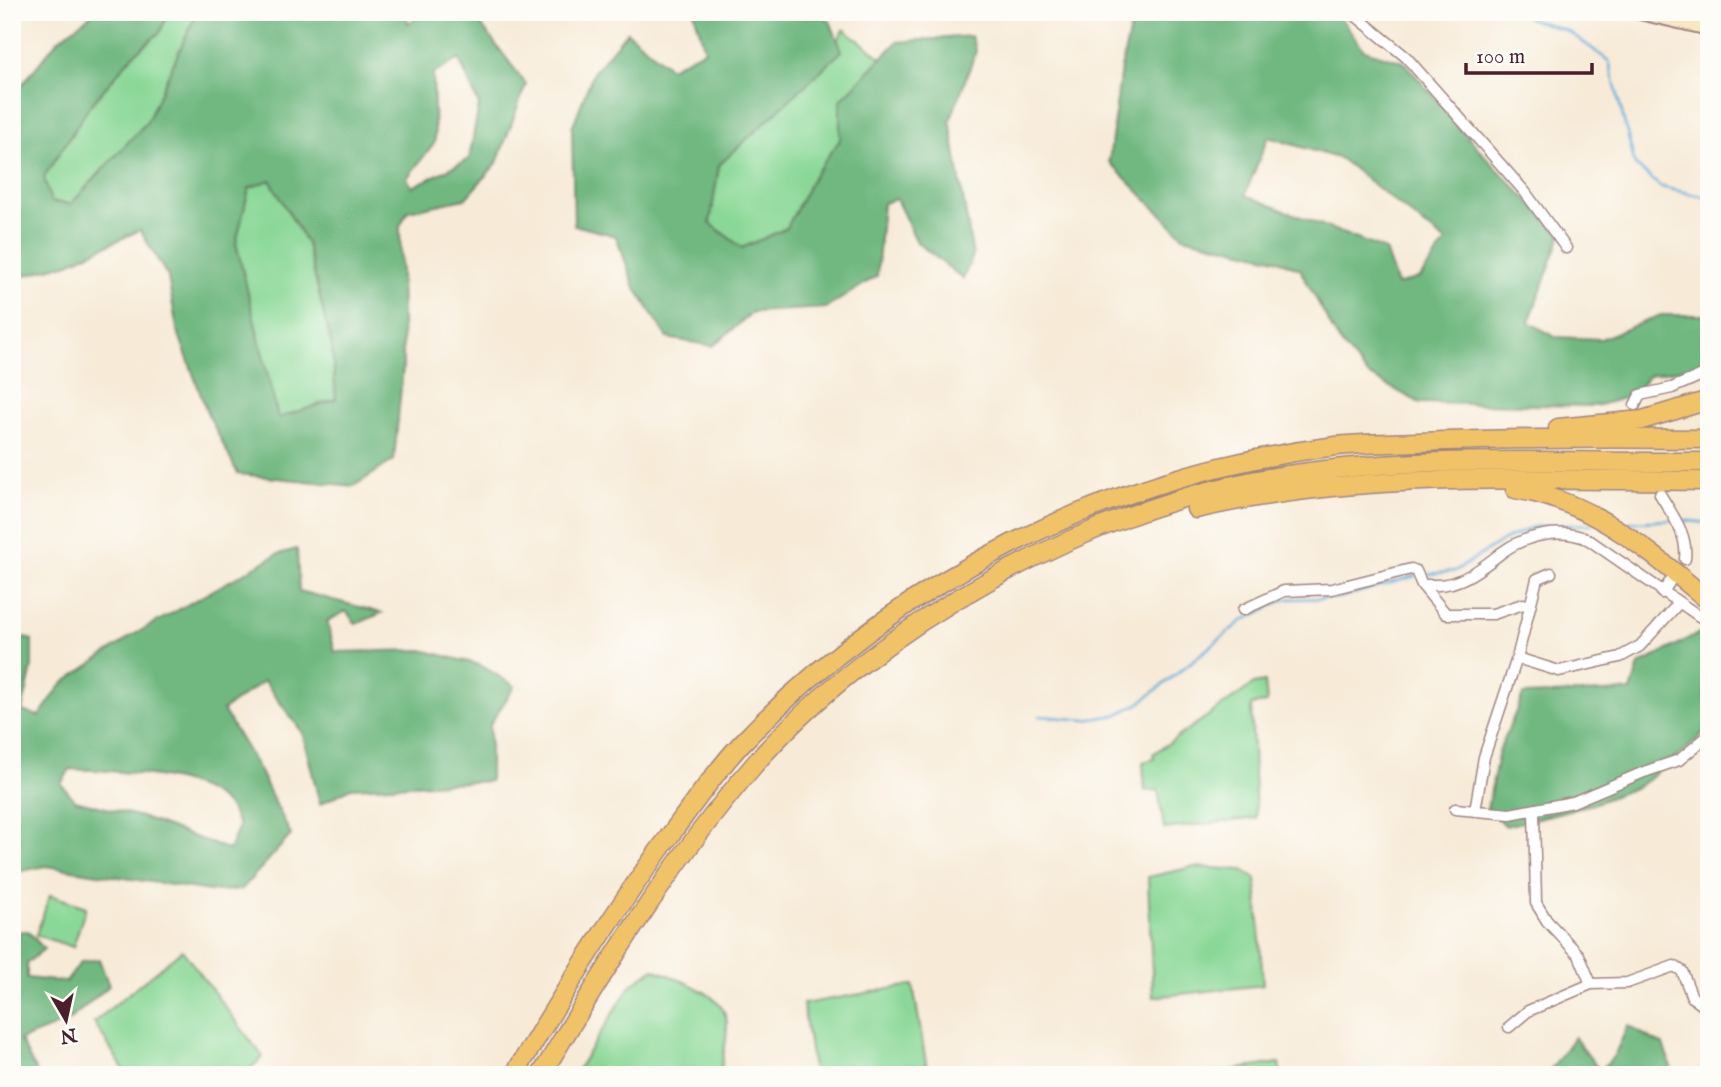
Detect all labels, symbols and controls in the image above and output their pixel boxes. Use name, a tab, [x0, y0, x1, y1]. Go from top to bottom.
scale bar	[1466, 32, 1592, 76]
text: 100 m	[1476, 44, 1525, 71]
north arrow	[32, 986, 102, 1056]
text: N	[58, 1022, 79, 1048]

